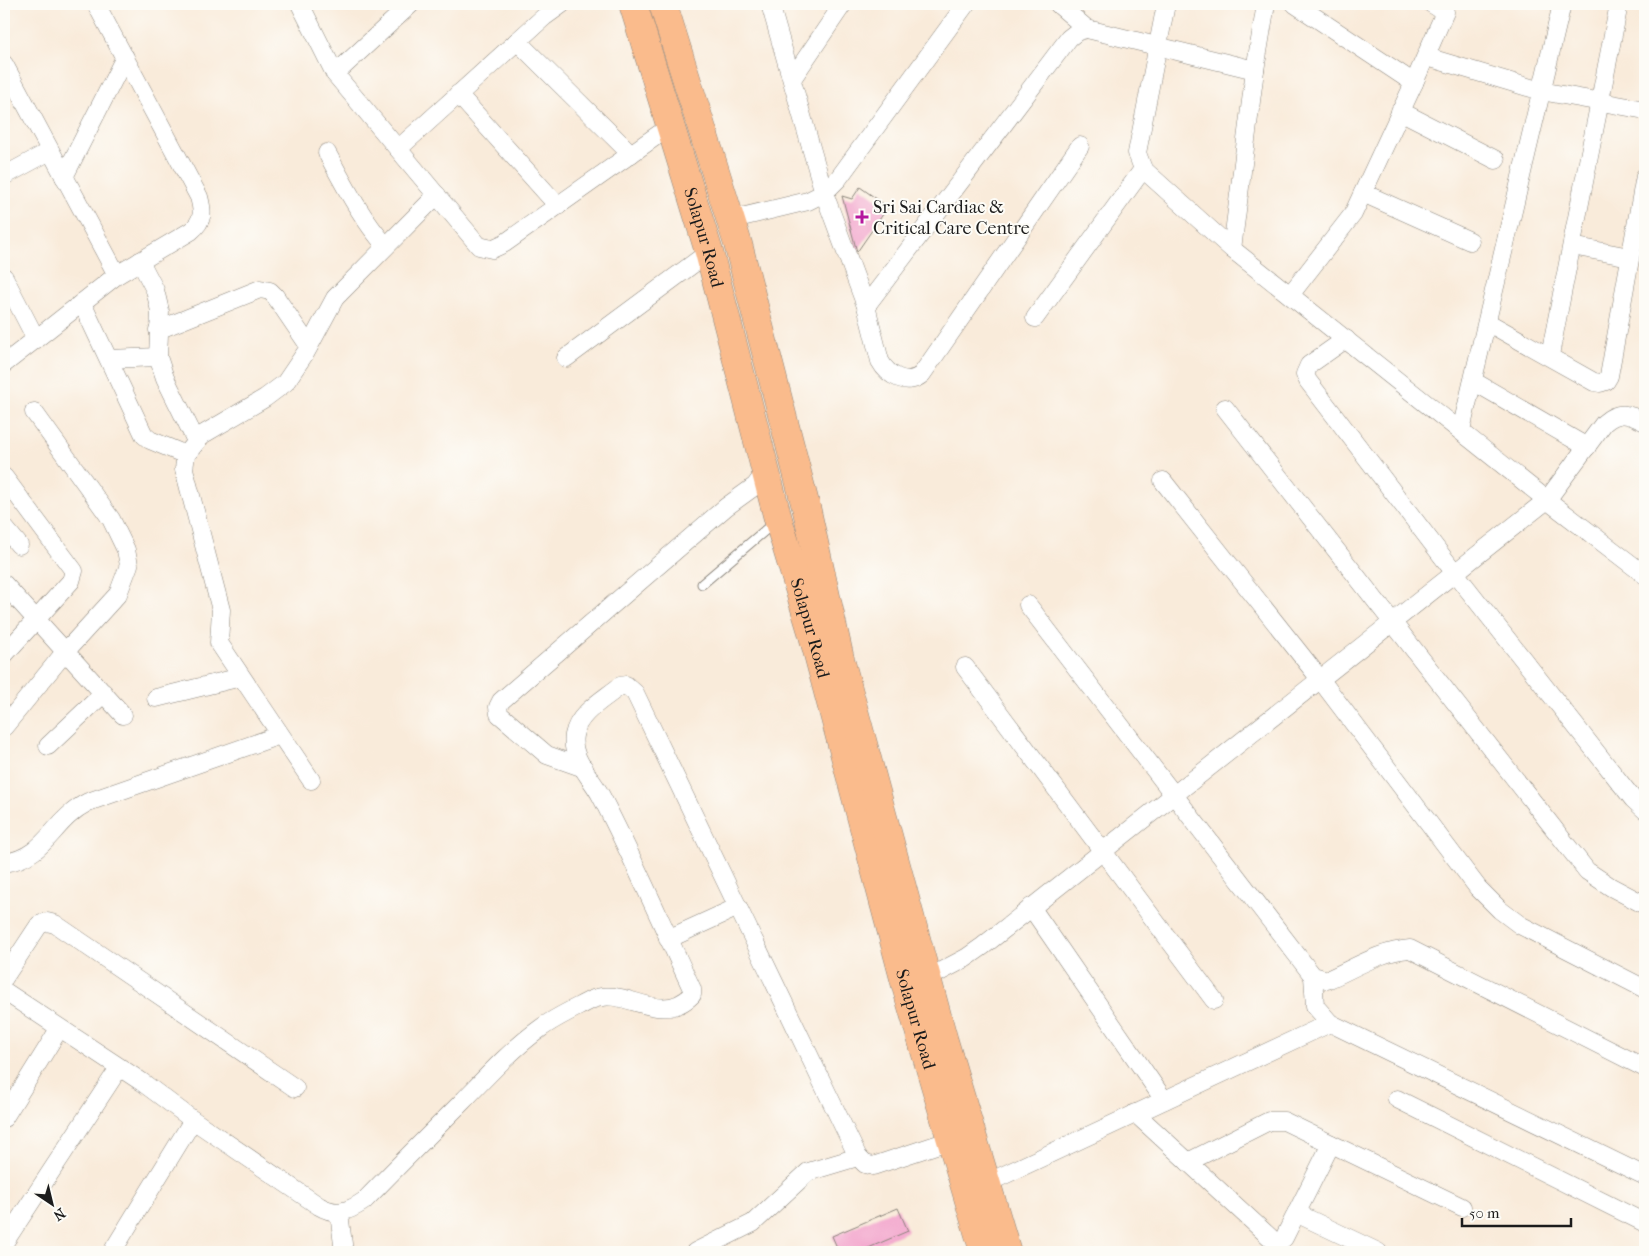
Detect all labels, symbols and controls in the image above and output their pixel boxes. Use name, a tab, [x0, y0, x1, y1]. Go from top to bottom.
street label: Solapur Road	[679, 185, 728, 290]
place label: Sri Sai Cardiac & Critical Care Centre	[873, 197, 1030, 239]
marker: Sri Sai Cardiac & Critical Care Centre	[855, 210, 869, 224]
street label: Solapur Road	[785, 576, 834, 681]
street label: Solapur Road	[891, 967, 940, 1072]
north arrow	[28, 1178, 78, 1228]
scale bar	[1462, 1196, 1570, 1228]
text: N	[50, 1204, 68, 1224]
text: 50 m	[1469, 1204, 1500, 1222]

